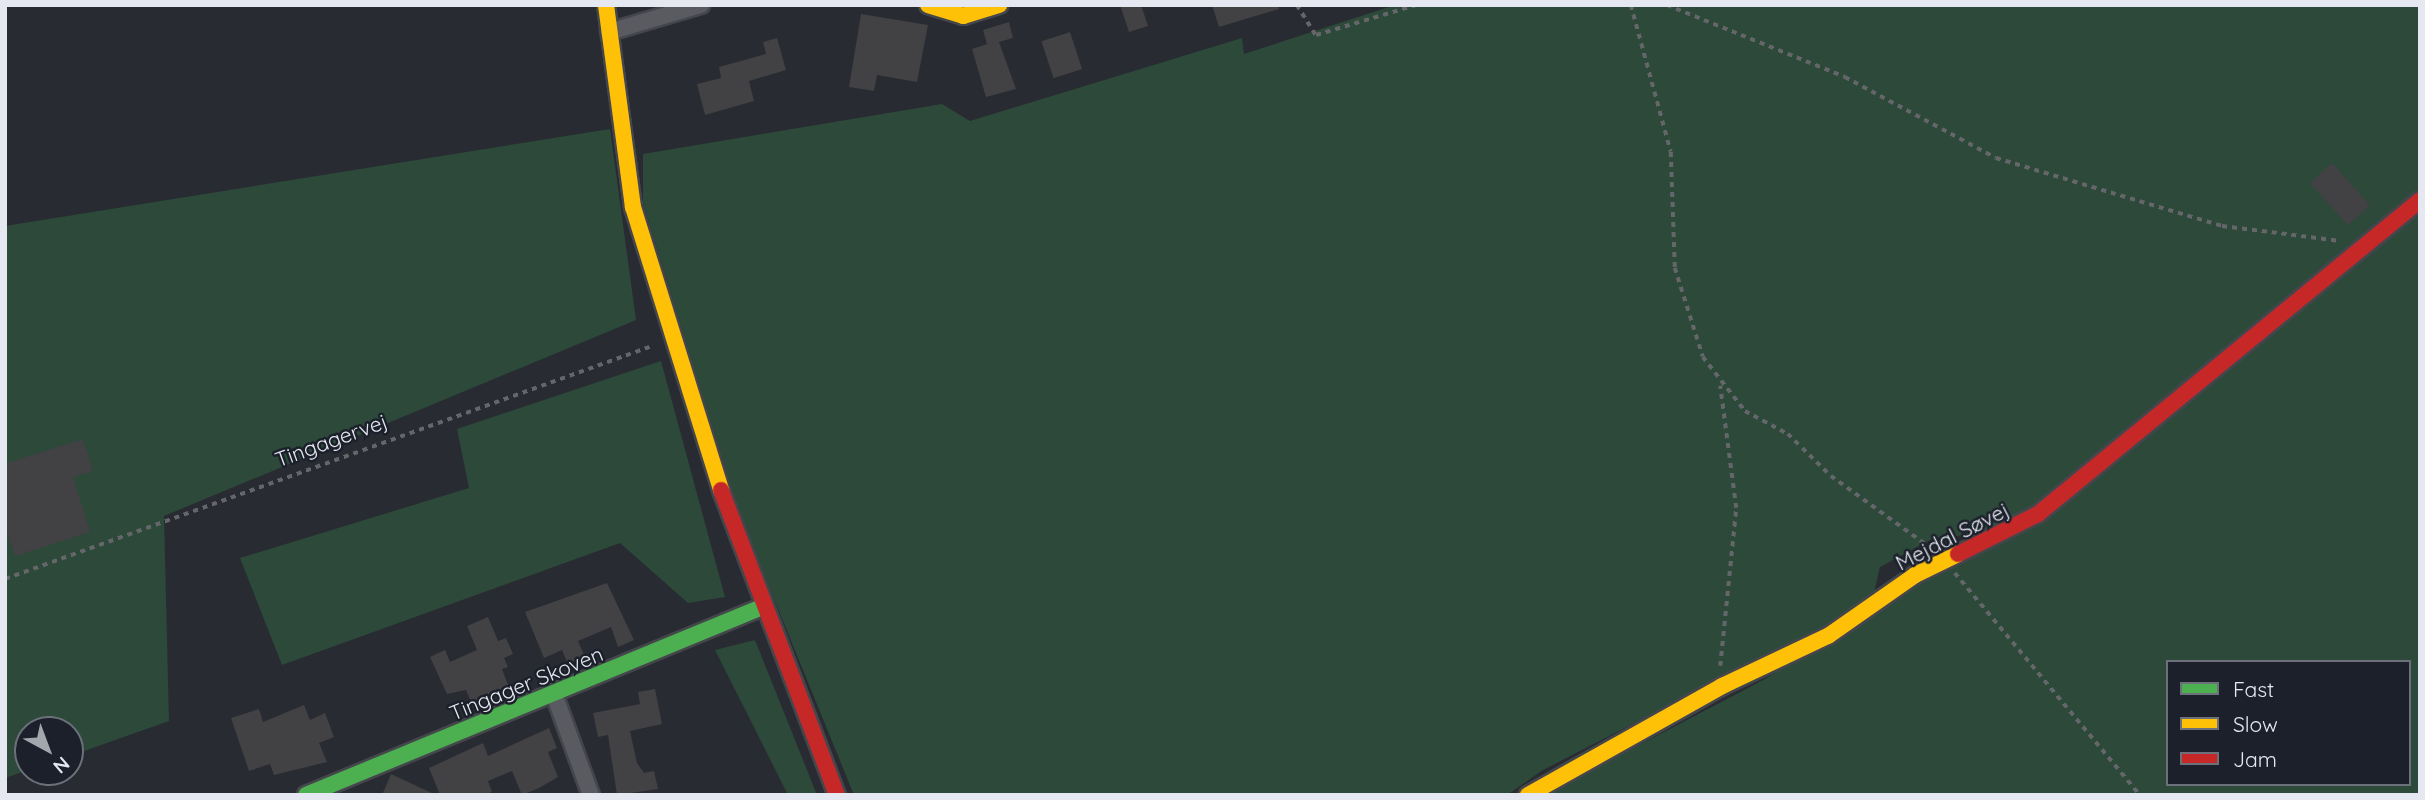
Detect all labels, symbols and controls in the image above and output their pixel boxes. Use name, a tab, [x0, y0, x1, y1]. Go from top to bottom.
street label: Tingagervej	[272, 408, 390, 472]
street label: Mejdal Søvej	[1891, 497, 2013, 575]
street label: Tingager Skoven	[445, 641, 607, 725]
legend	[2166, 660, 2411, 786]
text: Fast	[2233, 676, 2274, 702]
text: Slow	[2233, 711, 2278, 737]
north arrow	[14, 716, 84, 786]
text: Jam	[2233, 746, 2277, 772]
text: N	[48, 752, 75, 779]

